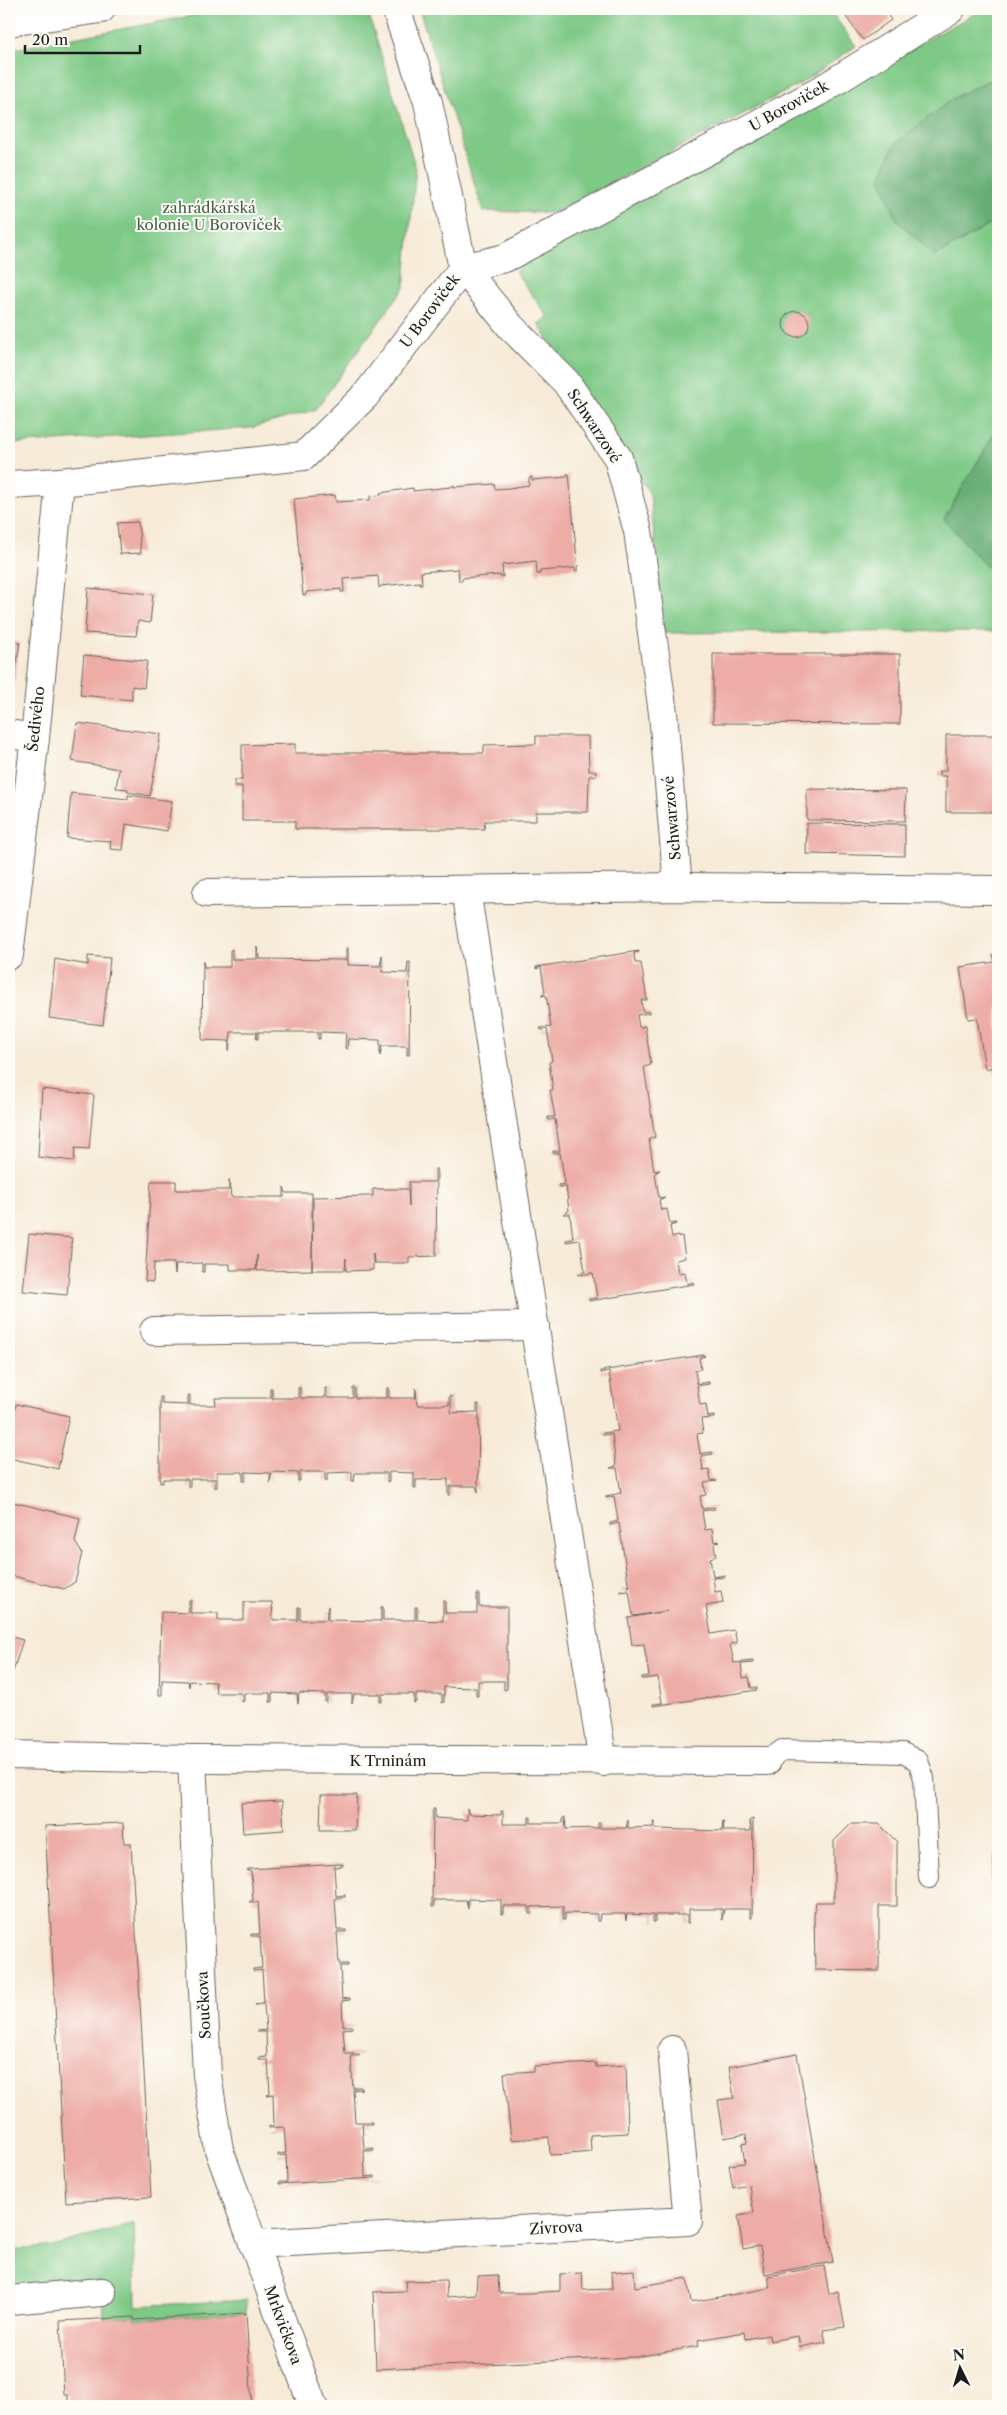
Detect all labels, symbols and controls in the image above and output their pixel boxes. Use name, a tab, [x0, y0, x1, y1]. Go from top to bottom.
scale bar	[25, 22, 140, 54]
text: 20 m	[32, 30, 68, 49]
street label: U Boroviček	[746, 75, 833, 135]
park label: zahrádkářská kolonie U Boroviček	[136, 198, 283, 234]
street label: U Boroviček	[396, 269, 464, 352]
street label: Schwarzové	[563, 385, 625, 466]
street label: Šedivého	[23, 685, 48, 753]
street label: Schwarzové	[658, 775, 685, 861]
street label: K Trninám	[350, 1751, 426, 1770]
street label: Součkova	[192, 1971, 215, 2039]
street label: Zívrova	[529, 2217, 583, 2238]
street label: Mrkvičkova	[260, 2283, 307, 2367]
north arrow	[934, 2342, 984, 2392]
text: N	[952, 2346, 966, 2365]

